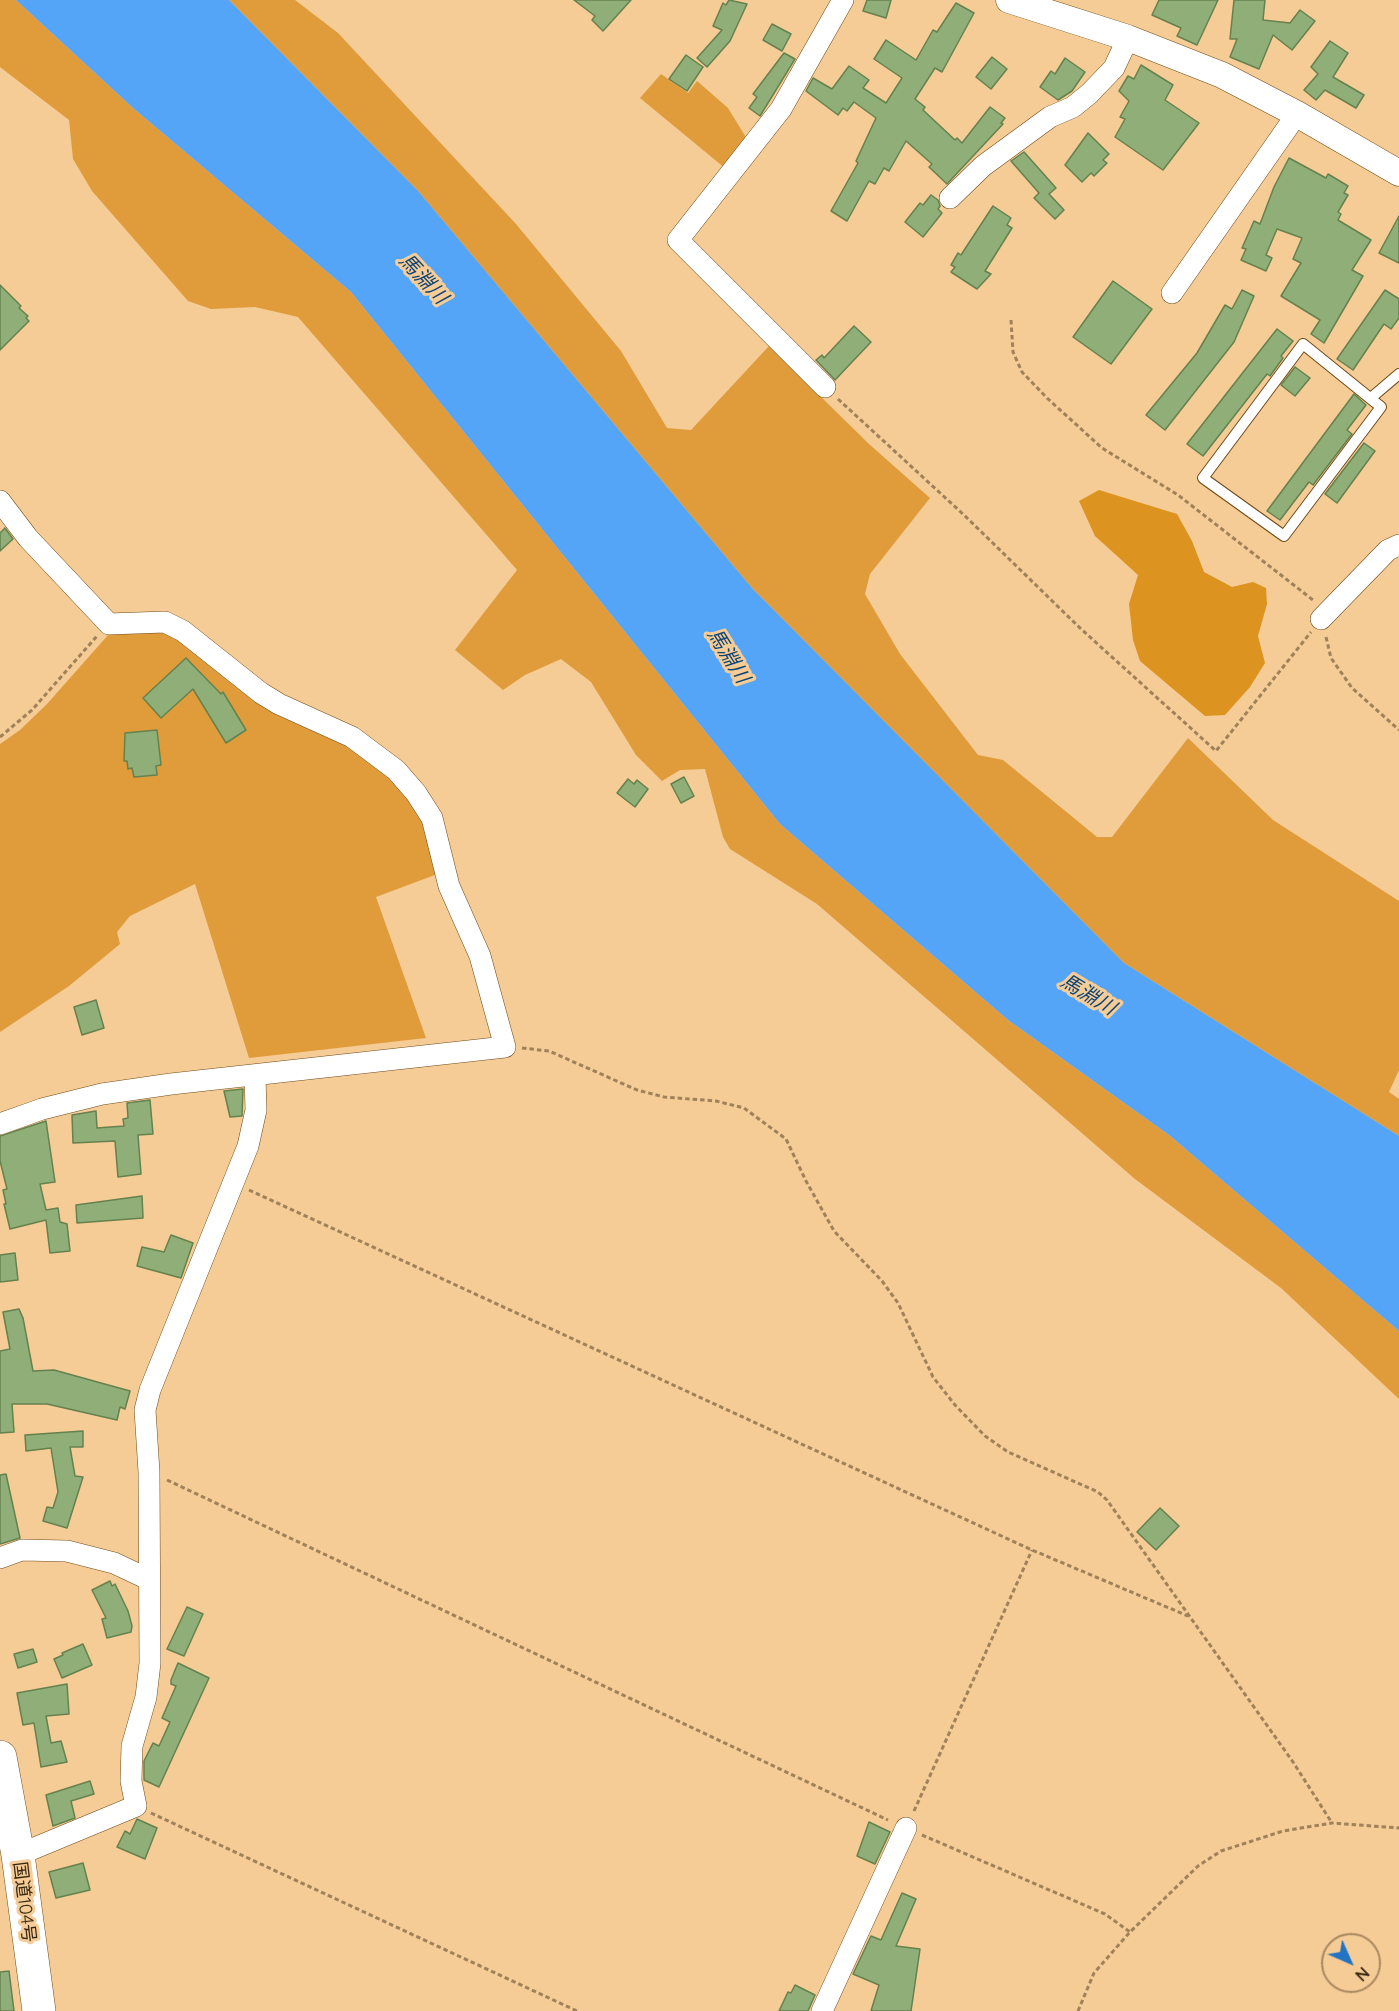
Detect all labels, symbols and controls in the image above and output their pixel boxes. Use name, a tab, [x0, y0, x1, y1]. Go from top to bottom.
water label: 馬淵川	[394, 249, 452, 309]
water label: 馬淵川	[702, 624, 754, 688]
water label: 馬淵川	[1056, 969, 1120, 1021]
street label: 国道104号	[8, 1861, 40, 1943]
north arrow	[1321, 1933, 1381, 1993]
text: N	[1351, 1963, 1374, 1986]

